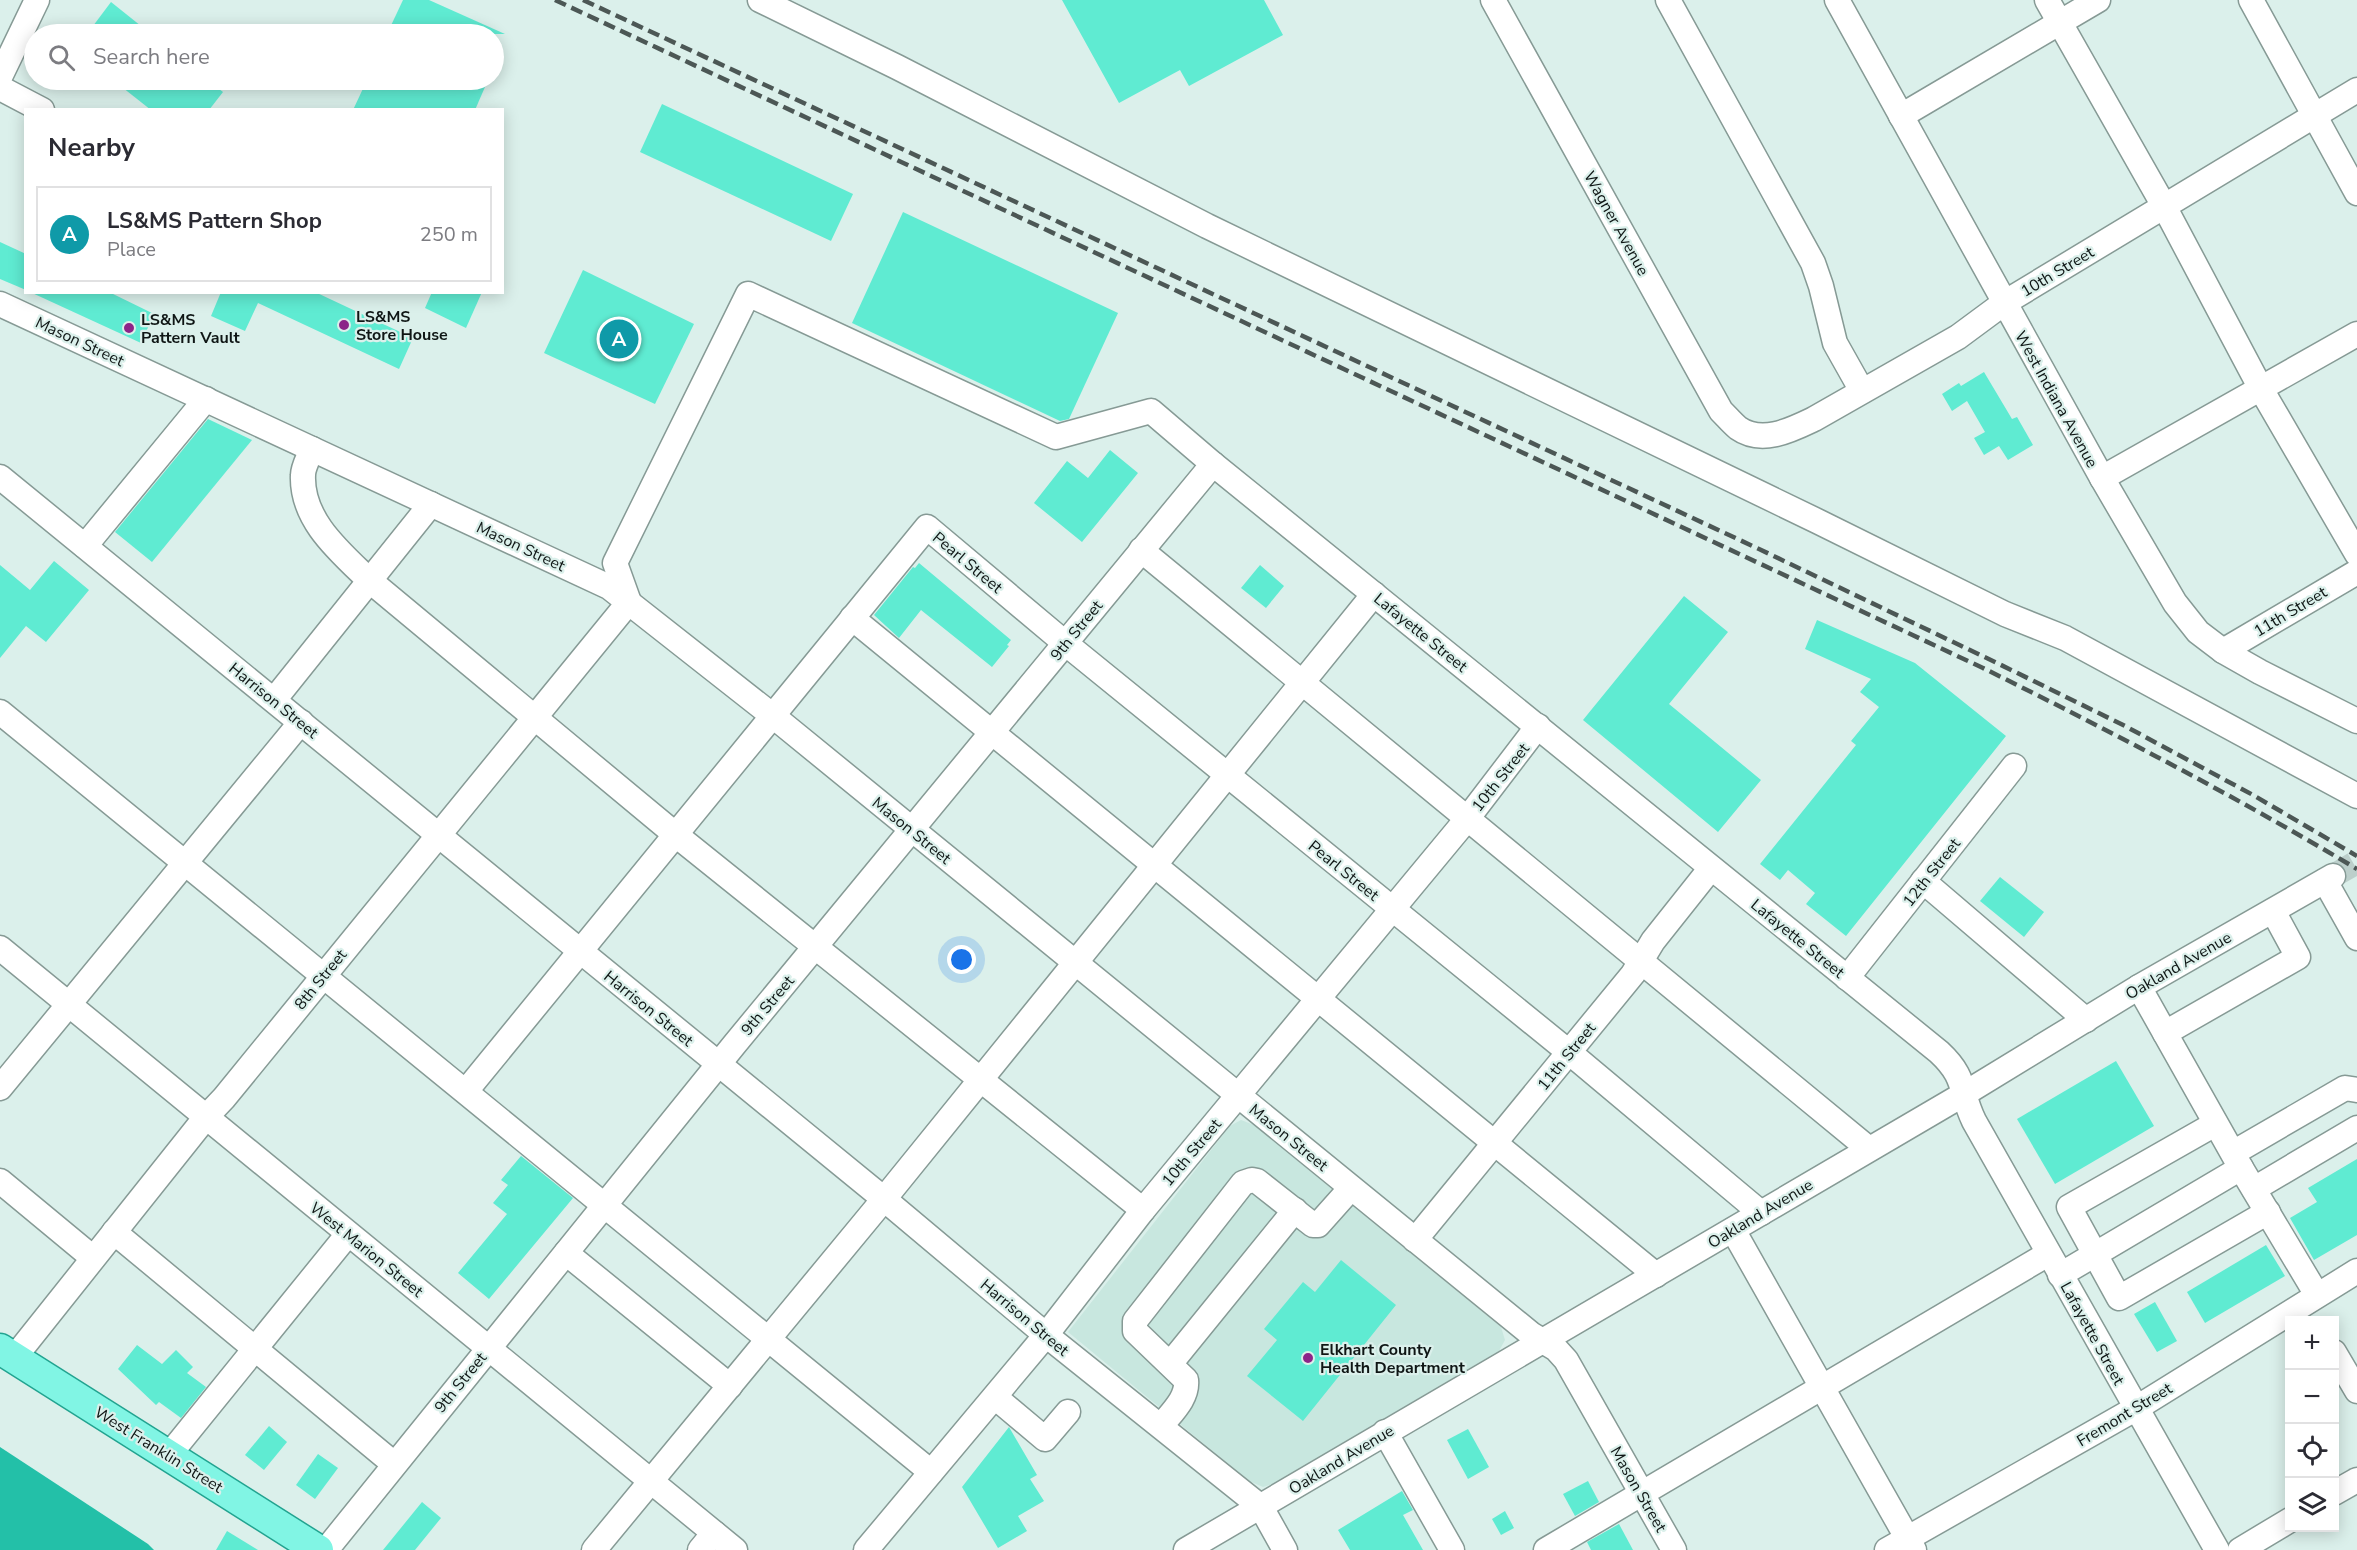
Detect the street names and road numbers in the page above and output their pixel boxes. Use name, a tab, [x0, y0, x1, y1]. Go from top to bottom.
street label: Wagner Avenue	[1578, 167, 1654, 280]
street label: 10th Street	[2017, 241, 2099, 302]
street label: Mason Street	[32, 312, 128, 372]
street label: West Indiana Avenue	[2009, 327, 2103, 472]
street label: Mason Street	[473, 517, 569, 577]
street label: Pearl Street	[928, 527, 1007, 599]
street label: 11th Street	[2250, 581, 2332, 642]
street label: Lafayette Street	[1369, 588, 1472, 678]
street label: 9th Street	[1046, 595, 1108, 666]
street label: Harrison Street	[224, 658, 323, 744]
street label: 10th Street	[1467, 738, 1535, 817]
street label: Mason Street	[867, 792, 956, 870]
street label: 12th Street	[1898, 833, 1966, 912]
street label: Pearl Street	[1303, 835, 1384, 906]
street label: Lafayette Street	[1746, 894, 1849, 984]
street label: Oakland Avenue	[2121, 927, 2236, 1005]
street label: 8th Street	[290, 944, 352, 1015]
street label: Harrison Street	[599, 966, 698, 1052]
street label: 9th Street	[736, 971, 800, 1040]
street label: 11th Street	[1533, 1018, 1601, 1095]
street label: Mason Street	[1244, 1099, 1333, 1177]
street label: 10th Street	[1157, 1114, 1227, 1191]
street label: Oakland Avenue	[1704, 1174, 1817, 1254]
street label: West Marion Street	[305, 1197, 428, 1303]
street label: Harrison Street	[975, 1274, 1074, 1362]
street label: Lafayette Street	[2055, 1278, 2130, 1389]
street label: 9th Street	[430, 1347, 492, 1418]
street label: Fremont Street	[2073, 1377, 2177, 1452]
street label: West Franklin Street	[90, 1401, 227, 1499]
street label: Oakland Avenue	[1285, 1420, 1398, 1500]
street label: Mason Street	[1605, 1443, 1672, 1537]

